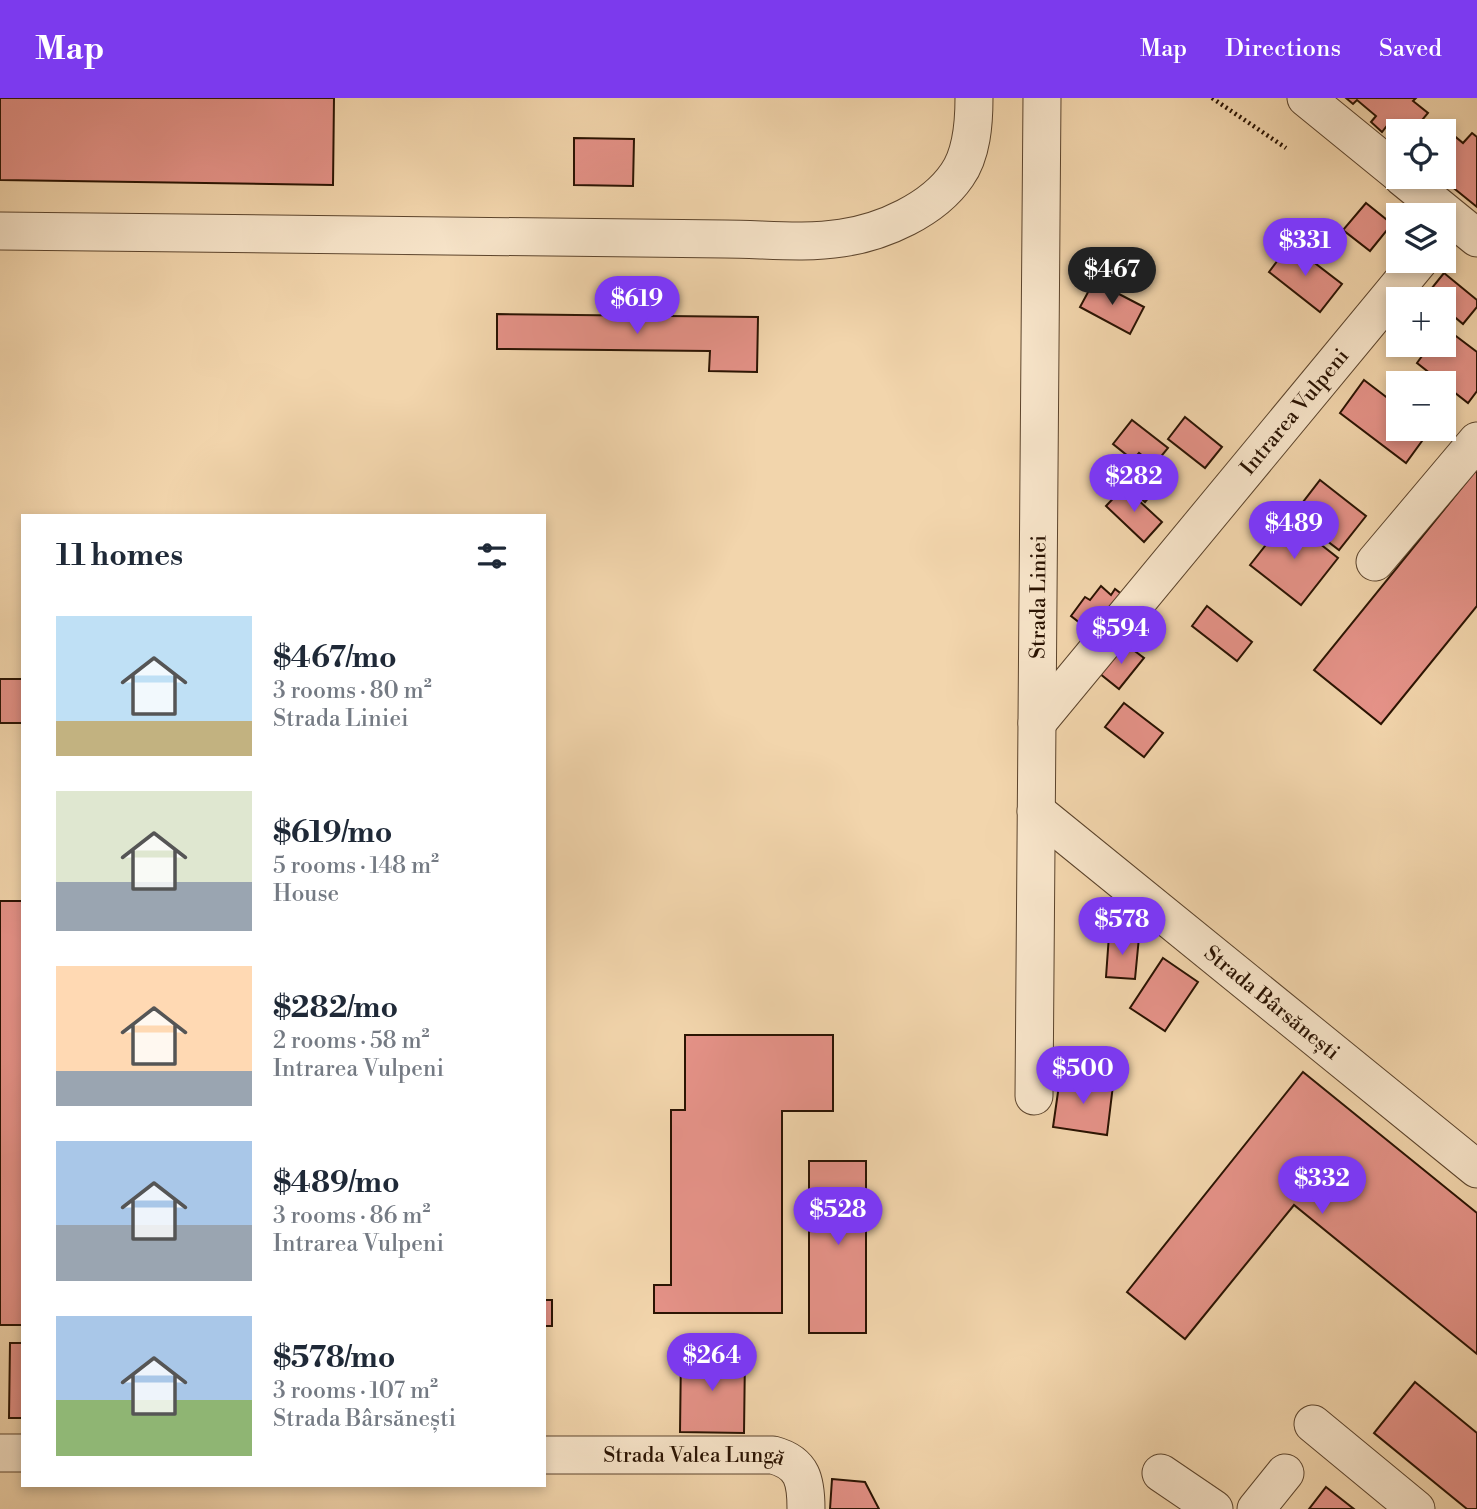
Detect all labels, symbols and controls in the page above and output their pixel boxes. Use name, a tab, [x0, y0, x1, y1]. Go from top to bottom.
text: Map	[35, 29, 104, 70]
text: Map	[1140, 34, 1187, 64]
text: Directions	[1225, 34, 1341, 64]
text: Saved	[1379, 34, 1442, 64]
map controls	[1386, 119, 1456, 441]
button: locate	[1386, 119, 1456, 189]
button: layers	[1386, 203, 1456, 273]
pin: $331	[1264, 218, 1346, 278]
text: $331	[1279, 227, 1331, 255]
pin: $467	[1071, 248, 1153, 307]
text: $467	[1084, 256, 1140, 284]
pin: $619	[596, 276, 678, 336]
text: $619	[611, 285, 663, 313]
button: +	[1386, 287, 1456, 357]
street label: Intrarea Vulpeni	[1235, 344, 1355, 481]
button: −	[1386, 371, 1456, 441]
pin: $282	[1093, 454, 1175, 514]
text: $282	[1105, 463, 1163, 491]
pin: $489	[1253, 502, 1335, 561]
text: $489	[1265, 510, 1323, 538]
street label: Strada Liniei	[1026, 535, 1052, 659]
text: 11 homes	[56, 537, 183, 575]
icon: filters	[473, 537, 511, 575]
pin: $594	[1080, 606, 1162, 666]
text: $594	[1092, 615, 1150, 643]
text: $467/mo	[273, 639, 397, 677]
icon: home	[112, 644, 196, 728]
text: 3 rooms · 80 m²	[273, 677, 432, 705]
text: Strada Liniei	[273, 705, 409, 733]
text: $619/mo	[273, 814, 392, 852]
icon: home	[112, 819, 196, 903]
text: 5 rooms · 148 m²	[273, 852, 439, 880]
text: House	[273, 880, 339, 908]
pin: $578	[1081, 898, 1163, 957]
text: $578	[1094, 906, 1150, 934]
street label: Strada Bârsănești	[1198, 941, 1345, 1066]
text: $282/mo	[273, 989, 398, 1027]
icon: home	[112, 994, 196, 1078]
text: 2 rooms · 58 m²	[273, 1027, 430, 1055]
pin: $500	[1042, 1046, 1124, 1106]
text: Intrarea Vulpeni	[273, 1055, 444, 1083]
text: $500	[1052, 1055, 1114, 1083]
pin: $332	[1281, 1156, 1363, 1216]
text: $489/mo	[273, 1164, 400, 1202]
text: $332	[1294, 1165, 1350, 1193]
icon: home	[112, 1169, 196, 1253]
pin: $528	[797, 1188, 879, 1247]
text: $528	[810, 1196, 866, 1224]
text: 3 rooms · 86 m²	[273, 1202, 430, 1230]
text: Intrarea Vulpeni	[273, 1230, 444, 1258]
pin: $264	[671, 1334, 753, 1393]
text: $578/mo	[273, 1339, 395, 1377]
text: $264	[683, 1342, 741, 1370]
icon: home	[112, 1344, 196, 1428]
text: 3 rooms · 107 m²	[273, 1377, 438, 1405]
text: Strada Bârsănești	[273, 1405, 456, 1433]
street label: Strada Valea Lungă	[603, 1443, 789, 1472]

